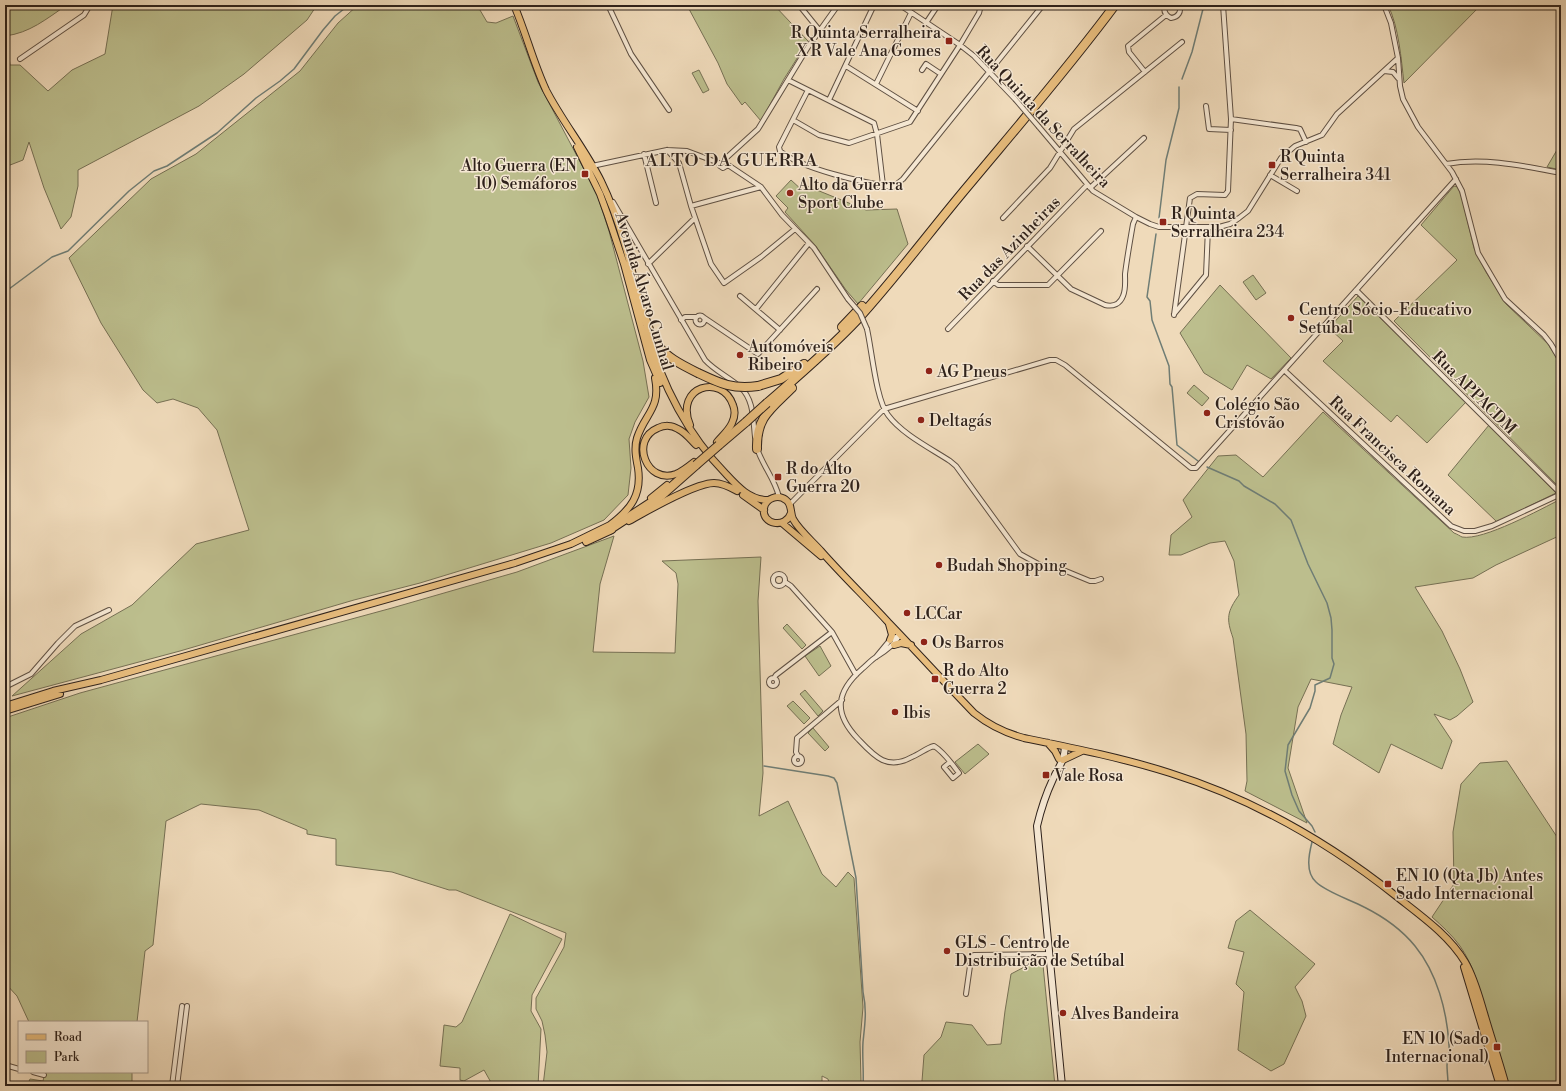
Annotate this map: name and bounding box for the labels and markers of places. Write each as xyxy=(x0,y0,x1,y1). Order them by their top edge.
place label: R Quinta Serralheira X R Vale Ana Gomes xyxy=(791,23,942,61)
marker: R Quinta Serralheira X R Vale Ana Gomes xyxy=(944,36,954,46)
place label: R Quinta Serralheira 341 xyxy=(1280,147,1391,185)
place label: Alto Guerra (EN 10) Semáforos xyxy=(460,156,577,194)
marker: R Quinta Serralheira 341 xyxy=(1267,160,1277,170)
marker: Alto Guerra (EN 10) Semáforos xyxy=(580,169,590,179)
place label: Alto da Guerra Sport Clube xyxy=(797,175,904,213)
marker: Alto da Guerra Sport Clube xyxy=(785,188,795,198)
place label: R Quinta Serralheira 234 xyxy=(1171,204,1285,242)
marker: R Quinta Serralheira 234 xyxy=(1158,217,1168,227)
place label: Centro Sócio-Educativo Setúbal xyxy=(1299,300,1472,338)
marker: Centro Sócio-Educativo Setúbal xyxy=(1286,313,1296,323)
place label: Automóveis Ribeiro xyxy=(747,337,833,375)
marker: Automóveis Ribeiro xyxy=(735,350,745,360)
place label: AG Pneus xyxy=(936,362,1007,382)
marker: AG Pneus xyxy=(924,366,934,376)
place label: Colégio São Cristóvão xyxy=(1215,395,1300,433)
marker: Colégio São Cristóvão xyxy=(1202,408,1212,418)
place label: Deltagás xyxy=(929,411,992,431)
marker: Deltagás xyxy=(916,415,926,425)
place label: R do Alto Guerra 20 xyxy=(786,459,860,497)
marker: R do Alto Guerra 20 xyxy=(773,472,783,482)
place label: Budah Shopping xyxy=(946,556,1067,576)
marker: Budah Shopping xyxy=(934,560,944,570)
place label: LCCar xyxy=(915,604,962,624)
marker: LCCar xyxy=(902,608,912,618)
place label: Os Barros xyxy=(932,633,1004,653)
marker: Os Barros xyxy=(919,637,929,647)
place label: R do Alto Guerra 2 xyxy=(943,661,1009,699)
marker: R do Alto Guerra 2 xyxy=(930,674,940,684)
place label: Ibis xyxy=(903,703,930,723)
marker: Ibis xyxy=(890,707,900,717)
place label: Vale Rosa xyxy=(1053,766,1124,786)
marker: Vale Rosa xyxy=(1041,770,1051,780)
place label: EN 10 (Qta Jb) Antes Sado Internacional xyxy=(1396,866,1543,904)
marker: EN 10 (Qta Jb) Antes Sado Internacional xyxy=(1383,879,1393,889)
place label: GLS - Centro de Distribuição de Setúbal xyxy=(955,933,1125,971)
marker: GLS - Centro de Distribuição de Setúbal xyxy=(942,946,952,956)
place label: Alves Bandeira xyxy=(1070,1004,1180,1024)
marker: Alves Bandeira xyxy=(1058,1008,1068,1018)
place label: EN 10 (Sado Internacional) xyxy=(1385,1029,1489,1067)
marker: EN 10 (Sado Internacional) xyxy=(1492,1042,1502,1052)

